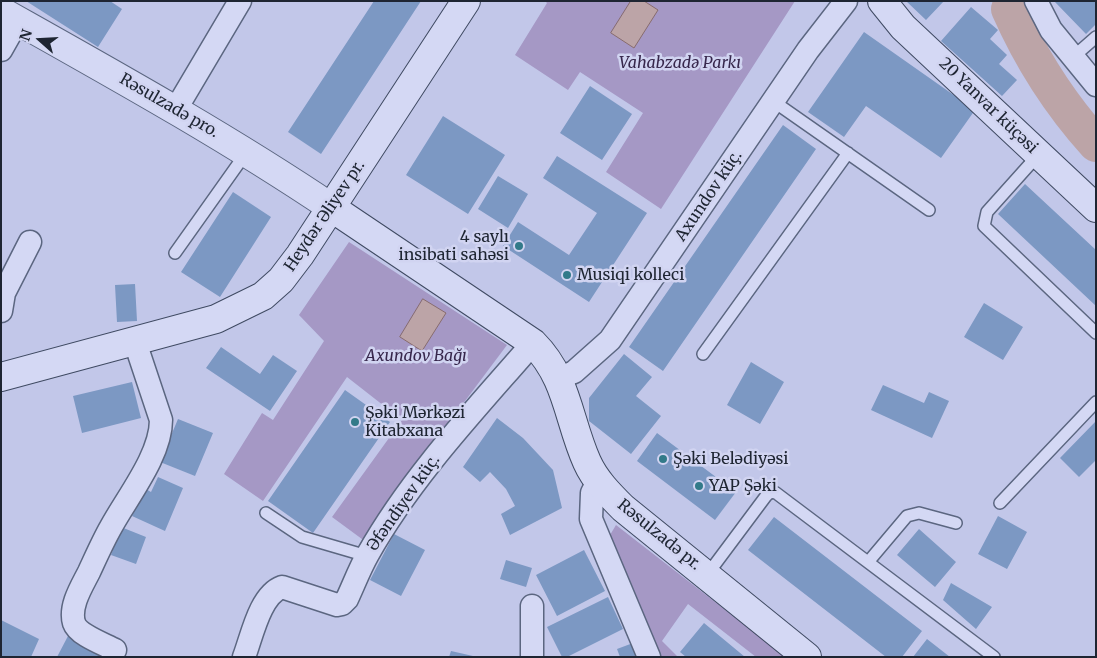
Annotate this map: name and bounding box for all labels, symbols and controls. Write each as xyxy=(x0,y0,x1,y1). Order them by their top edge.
north arrow xyxy=(15,15,65,65)
text: N xyxy=(16,27,36,43)
park label: Vahabzadə Parkı xyxy=(619,53,741,73)
street label: 20 Yanvar küçəsi xyxy=(935,54,1041,158)
street label: Rəsulzadə pro. xyxy=(116,70,222,142)
street label: Axundov küç. xyxy=(672,147,746,245)
street label: Heydər Əliyev pr. xyxy=(281,157,369,275)
place label: 4 saylı insibati sahəsi xyxy=(399,227,509,265)
marker: 4 saylı insibati sahəsi xyxy=(513,240,525,252)
place label: Musiqi kolleci xyxy=(577,265,684,285)
marker: Musiqi kolleci xyxy=(561,269,573,281)
park label: Axundov Bağı xyxy=(365,346,467,366)
place label: Şəki Mərkəzi Kitabxana xyxy=(365,403,465,441)
marker: Şəki Mərkəzi Kitabxana xyxy=(349,416,361,428)
place label: Şəki Belədiyəsi xyxy=(673,449,788,469)
street label: Əfəndiyev küç. xyxy=(364,451,444,555)
marker: Şəki Belədiyəsi xyxy=(657,453,669,465)
place label: YAP Şəki xyxy=(709,476,777,496)
marker: YAP Şəki xyxy=(693,480,705,492)
street label: Rəsulzadə pr. xyxy=(613,495,705,575)

